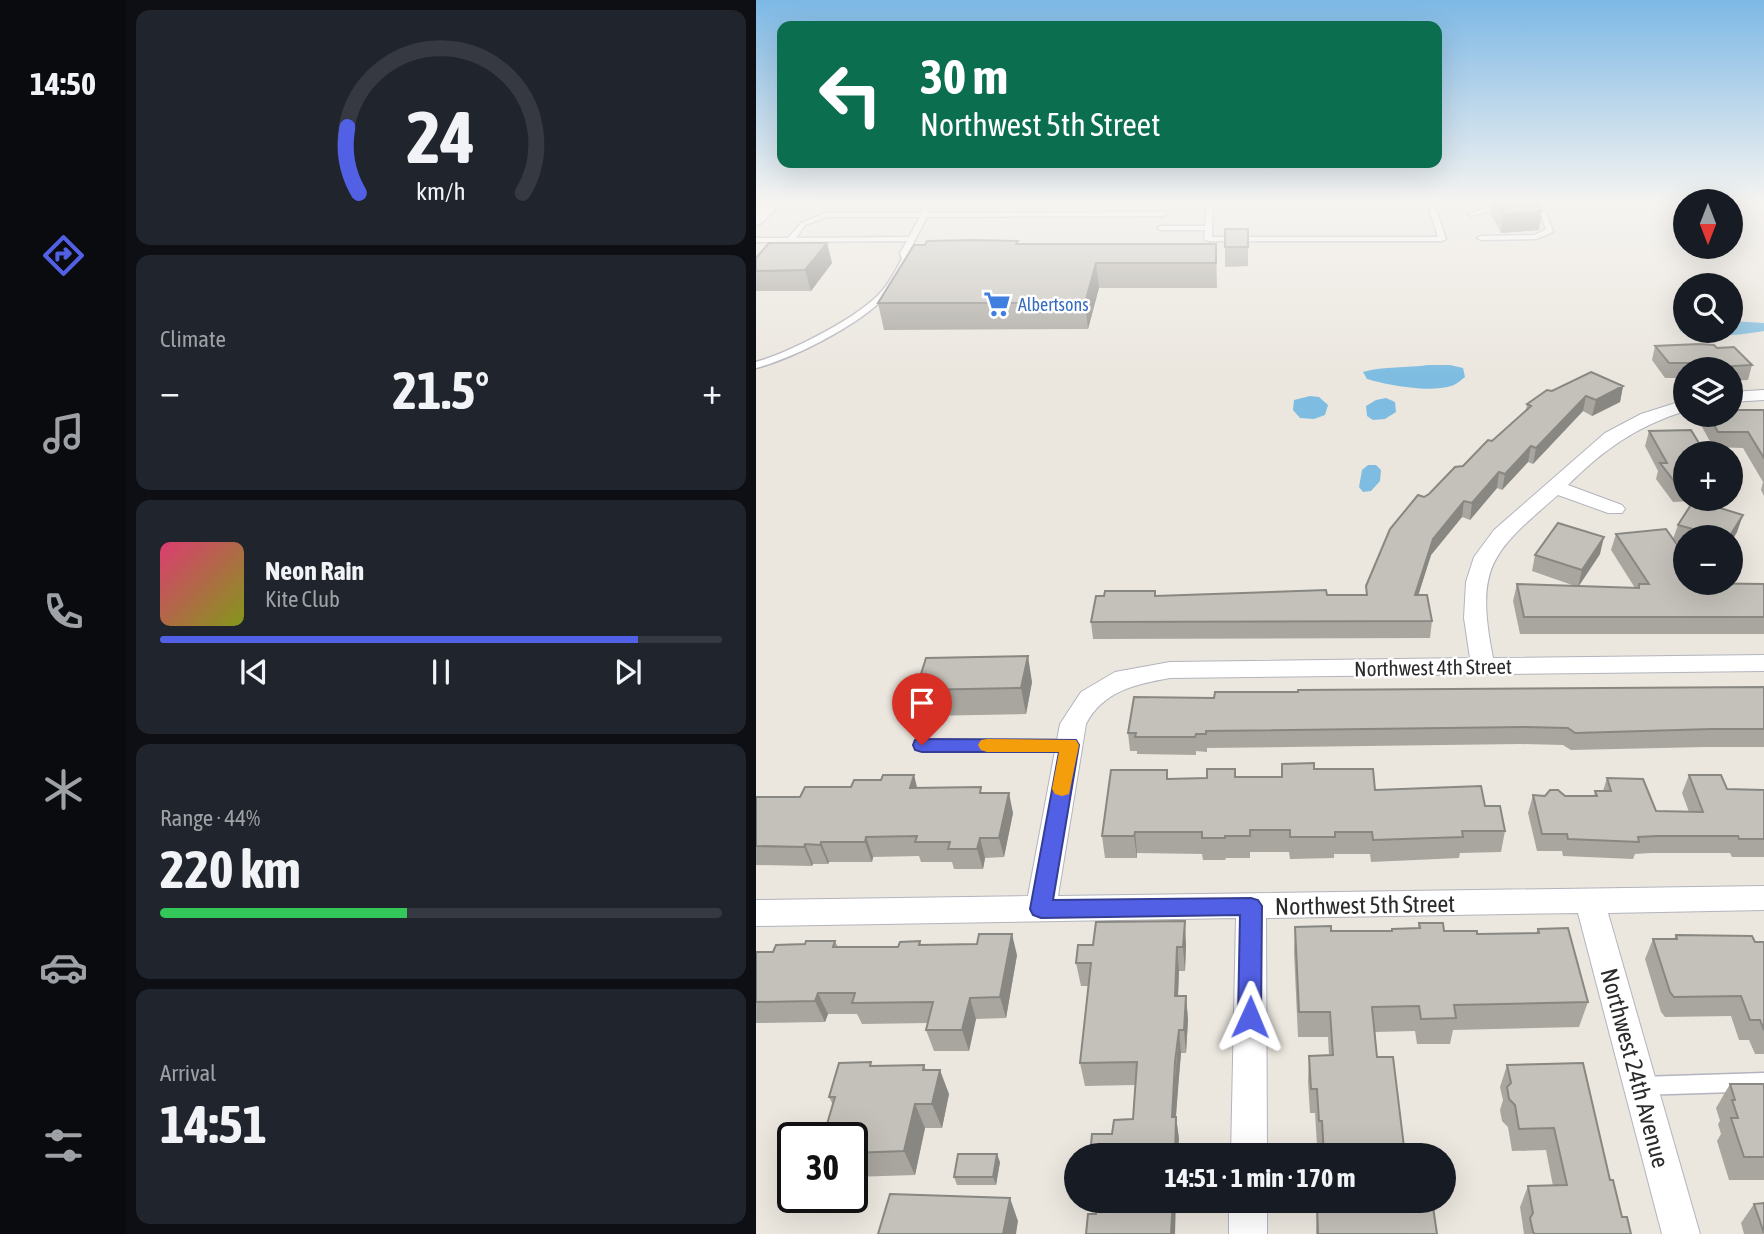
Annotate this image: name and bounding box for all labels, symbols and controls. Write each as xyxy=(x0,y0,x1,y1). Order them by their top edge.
text: 30 m xyxy=(920,48,1008,104)
icon: left xyxy=(805,49,896,140)
text: 14:50 xyxy=(30,65,96,102)
text: 24 xyxy=(407,96,475,179)
text: Northwest 5th Street xyxy=(920,106,1160,143)
text: km/h xyxy=(416,177,466,205)
north arrow xyxy=(1673,189,1743,259)
map controls xyxy=(1673,189,1743,595)
icon: directions xyxy=(39,231,88,280)
button: search xyxy=(1673,273,1743,343)
supermarket icon: Albertsons xyxy=(982,289,1012,319)
place label: Albertsons xyxy=(1018,294,1089,315)
text: Climate xyxy=(160,326,226,352)
button: layers xyxy=(1673,357,1743,427)
text: 21.5° xyxy=(393,360,489,420)
text: − xyxy=(160,369,180,412)
text: + xyxy=(702,369,722,412)
icon: music xyxy=(39,409,88,458)
button: + xyxy=(1673,441,1743,511)
button: − xyxy=(1673,525,1743,595)
text: Neon Rain xyxy=(265,556,364,586)
text: Kite Club xyxy=(265,586,340,612)
icon: phone xyxy=(39,587,88,636)
icon: previous xyxy=(235,653,273,691)
icon: pause xyxy=(422,653,460,691)
icon: next xyxy=(609,653,647,691)
street label: Northwest 4th Street xyxy=(1354,654,1512,680)
pin xyxy=(892,673,952,745)
icon: arrive xyxy=(903,684,941,722)
icon: climate xyxy=(39,765,88,814)
text: Range · 44% xyxy=(160,805,260,831)
text: 220 km xyxy=(160,839,301,899)
street label: Northwest 5th Street xyxy=(1275,890,1455,920)
icon: car xyxy=(39,943,88,992)
street label: Northwest 24th Avenue xyxy=(1595,965,1675,1171)
position arrow xyxy=(1213,980,1287,1054)
text: Arrival xyxy=(160,1060,216,1086)
text: 14:51 xyxy=(160,1094,267,1154)
icon: filters xyxy=(39,1121,88,1170)
speed limit sign: 30 xyxy=(777,1122,868,1213)
text: 14:51 · 1 min · 170 m xyxy=(1165,1163,1355,1193)

